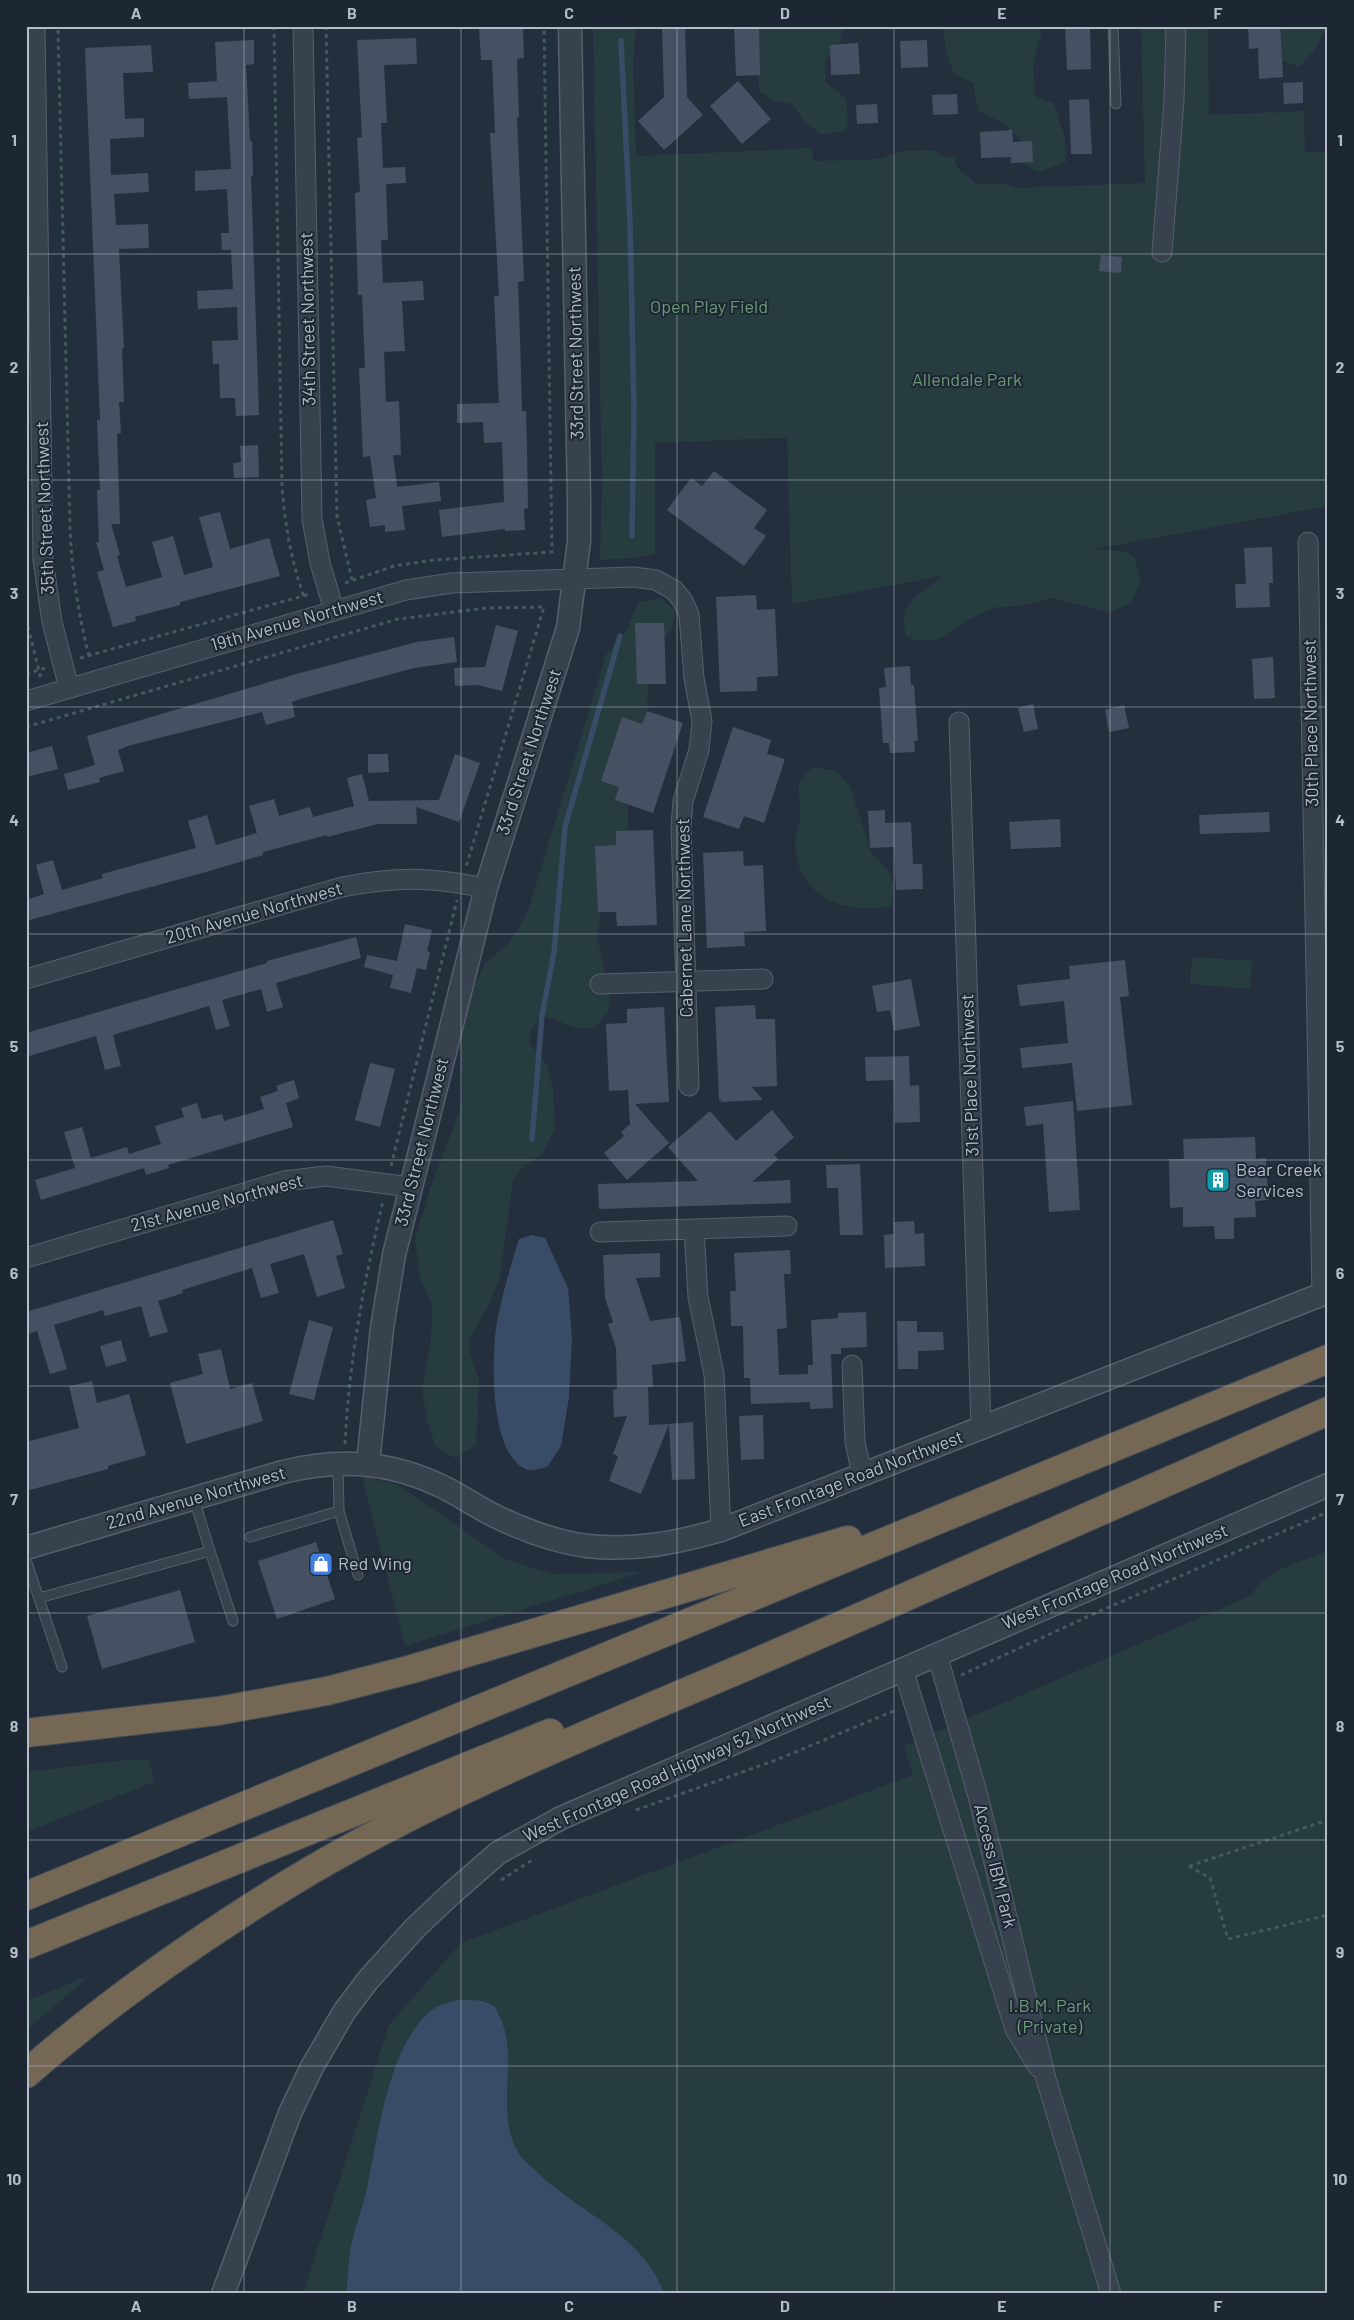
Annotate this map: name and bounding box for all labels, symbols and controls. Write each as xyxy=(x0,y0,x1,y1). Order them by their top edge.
text: A xyxy=(131,3,142,22)
text: B xyxy=(347,3,357,22)
text: C xyxy=(564,3,574,22)
text: D xyxy=(780,3,790,22)
text: E xyxy=(997,3,1007,22)
text: F xyxy=(1214,3,1223,22)
text: 1 xyxy=(11,130,17,149)
text: 1 xyxy=(1337,130,1343,149)
street label: 34th Street Northwest xyxy=(294,232,320,406)
street label: 33rd Street Northwest xyxy=(562,266,588,440)
park label: Open Play Field xyxy=(650,295,768,317)
text: 2 xyxy=(10,357,19,376)
text: 2 xyxy=(1336,357,1345,376)
park label: Allendale Park xyxy=(912,368,1022,390)
street label: 35th Street Northwest xyxy=(30,421,58,595)
text: 3 xyxy=(10,583,18,602)
text: 3 xyxy=(1336,583,1344,602)
street label: 19th Avenue Northwest xyxy=(208,585,386,655)
street label: 30th Place Northwest xyxy=(1298,639,1322,807)
street label: 33rd Street Northwest xyxy=(491,666,565,838)
text: 4 xyxy=(9,810,19,829)
text: 4 xyxy=(1335,810,1345,829)
street label: Cabernet Lane Northwest xyxy=(671,818,697,1018)
street label: 20th Avenue Northwest xyxy=(163,876,345,948)
street label: 31st Place Northwest xyxy=(955,993,983,1157)
text: 5 xyxy=(10,1036,19,1055)
text: 5 xyxy=(1336,1036,1345,1055)
street label: 33rd Street Northwest xyxy=(389,1055,453,1229)
place label: Bear Creek Services xyxy=(1236,1158,1322,1201)
building icon: Bear Creek Services xyxy=(1205,1167,1231,1193)
street label: 21st Avenue Northwest xyxy=(128,1168,305,1236)
text: 6 xyxy=(10,1263,19,1282)
text: 6 xyxy=(1336,1263,1345,1282)
street label: East Frontage Road Northwest xyxy=(735,1425,966,1531)
street label: 22nd Avenue Northwest xyxy=(104,1461,288,1533)
text: 7 xyxy=(10,1489,18,1508)
text: 7 xyxy=(1336,1489,1344,1508)
street label: West Frontage Road Northwest xyxy=(998,1518,1231,1634)
shop icon: Red Wing xyxy=(308,1551,334,1577)
place label: Red Wing xyxy=(338,1552,412,1574)
street label: West Frontage Road Highway 52 Northwest xyxy=(519,1690,834,1846)
text: 8 xyxy=(10,1716,19,1735)
text: 8 xyxy=(1336,1716,1345,1735)
street label: Access IBM Park xyxy=(970,1801,1022,1930)
text: 9 xyxy=(10,1942,18,1961)
text: 9 xyxy=(1336,1942,1344,1961)
park label: I.B.M. Park (Private) xyxy=(1009,1994,1091,2037)
text: 10 xyxy=(7,2169,21,2188)
text: 10 xyxy=(1333,2169,1347,2188)
text: A xyxy=(131,2296,142,2315)
text: B xyxy=(347,2296,357,2315)
text: C xyxy=(564,2296,574,2315)
text: D xyxy=(780,2296,790,2315)
text: E xyxy=(997,2296,1007,2315)
text: F xyxy=(1214,2296,1223,2315)

